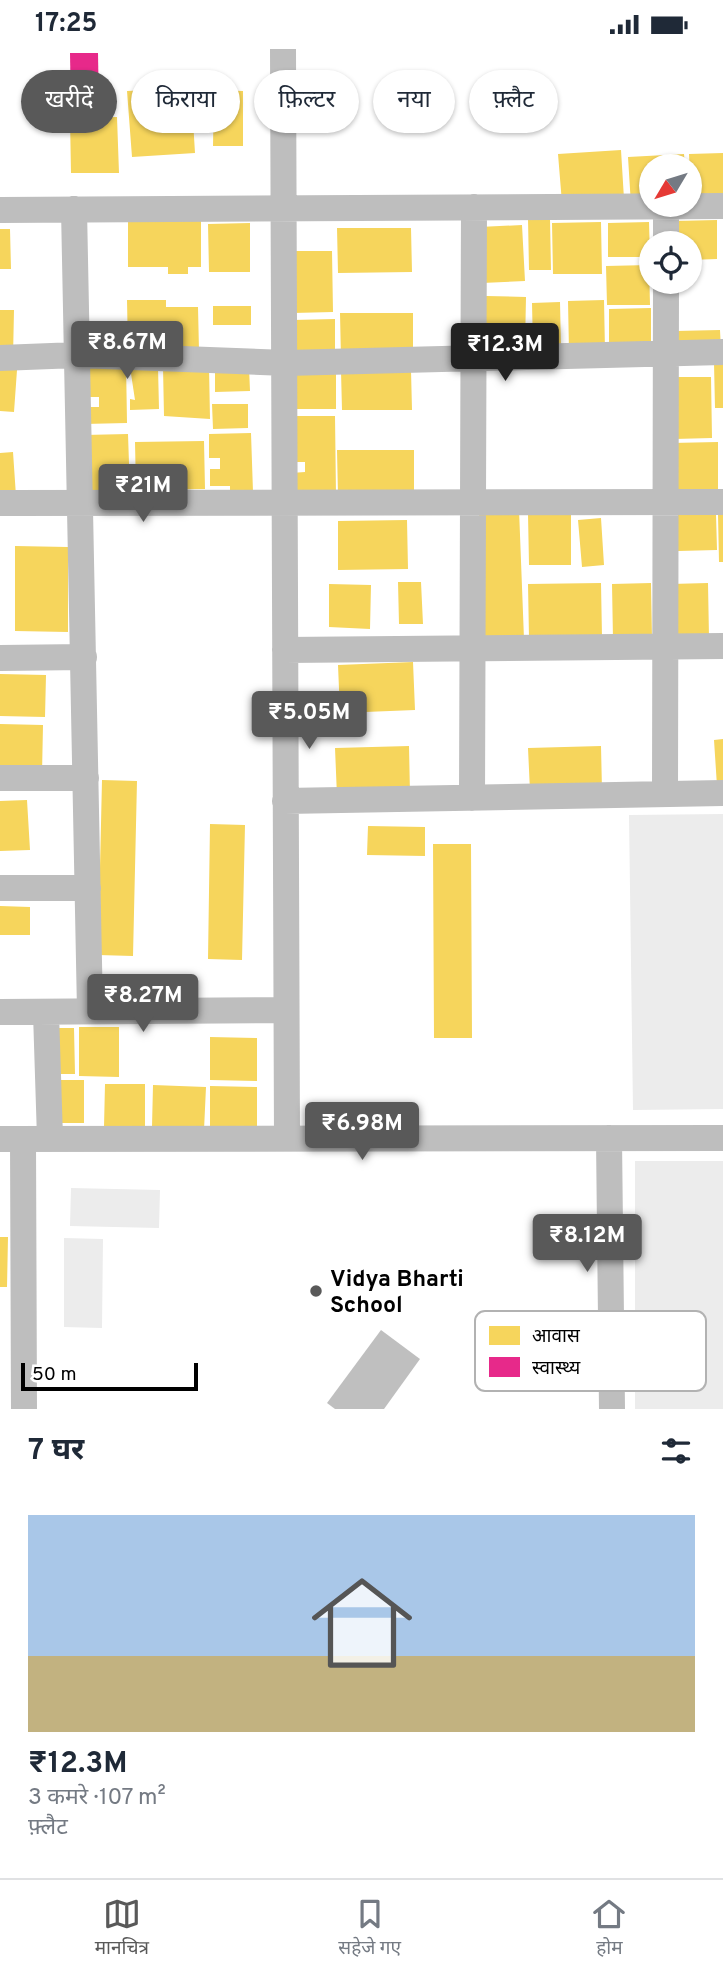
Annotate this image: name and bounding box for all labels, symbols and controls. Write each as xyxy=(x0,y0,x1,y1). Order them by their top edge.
text: 17:25 xyxy=(35,8,97,41)
chip: खरीदें xyxy=(21,70,117,133)
chip: किराया xyxy=(131,70,240,133)
chip: फ़िल्टर xyxy=(254,70,359,133)
chip: नया xyxy=(373,70,455,133)
chip: फ़्लैट xyxy=(469,70,558,133)
north arrow xyxy=(639,154,702,217)
map controls xyxy=(639,154,702,294)
button: locate xyxy=(639,231,702,294)
pin: ₹8.67M xyxy=(70,321,184,381)
pin: ₹12.3M xyxy=(448,323,562,383)
text: ₹8.67M xyxy=(87,329,167,358)
text: ₹12.3M xyxy=(467,331,543,360)
pin: ₹21M xyxy=(102,465,184,524)
text: ₹21M xyxy=(115,472,171,501)
pin: ₹5.05M xyxy=(252,691,366,751)
text: ₹5.05M xyxy=(268,699,350,728)
pin: ₹8.27M xyxy=(86,975,200,1034)
text: ₹8.27M xyxy=(103,982,183,1011)
pin: ₹6.98M xyxy=(305,1103,419,1162)
text: ₹6.98M xyxy=(321,1110,403,1139)
pin: ₹8.12M xyxy=(530,1215,644,1274)
text: ₹8.12M xyxy=(549,1222,625,1251)
place label: Vidya Bharti School xyxy=(330,1266,464,1321)
marker: Vidya Bharti School xyxy=(308,1283,324,1299)
legend xyxy=(475,1311,706,1391)
text: आवास xyxy=(532,1325,581,1349)
text: स्वास्थ्य xyxy=(532,1357,581,1381)
scale bar xyxy=(21,1360,198,1392)
text: 50 m xyxy=(32,1363,77,1387)
icon: filters xyxy=(657,1432,695,1470)
text: 7 घर xyxy=(28,1433,84,1470)
icon: home xyxy=(299,1560,425,1686)
text: ₹12.3M xyxy=(28,1746,128,1783)
text: 3 कमरे · 107 m² xyxy=(28,1784,166,1813)
text: फ़्लैट xyxy=(28,1814,68,1843)
tab: मानचित्र xyxy=(95,1895,149,1962)
tab: सहेजे गए xyxy=(338,1895,401,1962)
tab: होम xyxy=(590,1895,628,1962)

